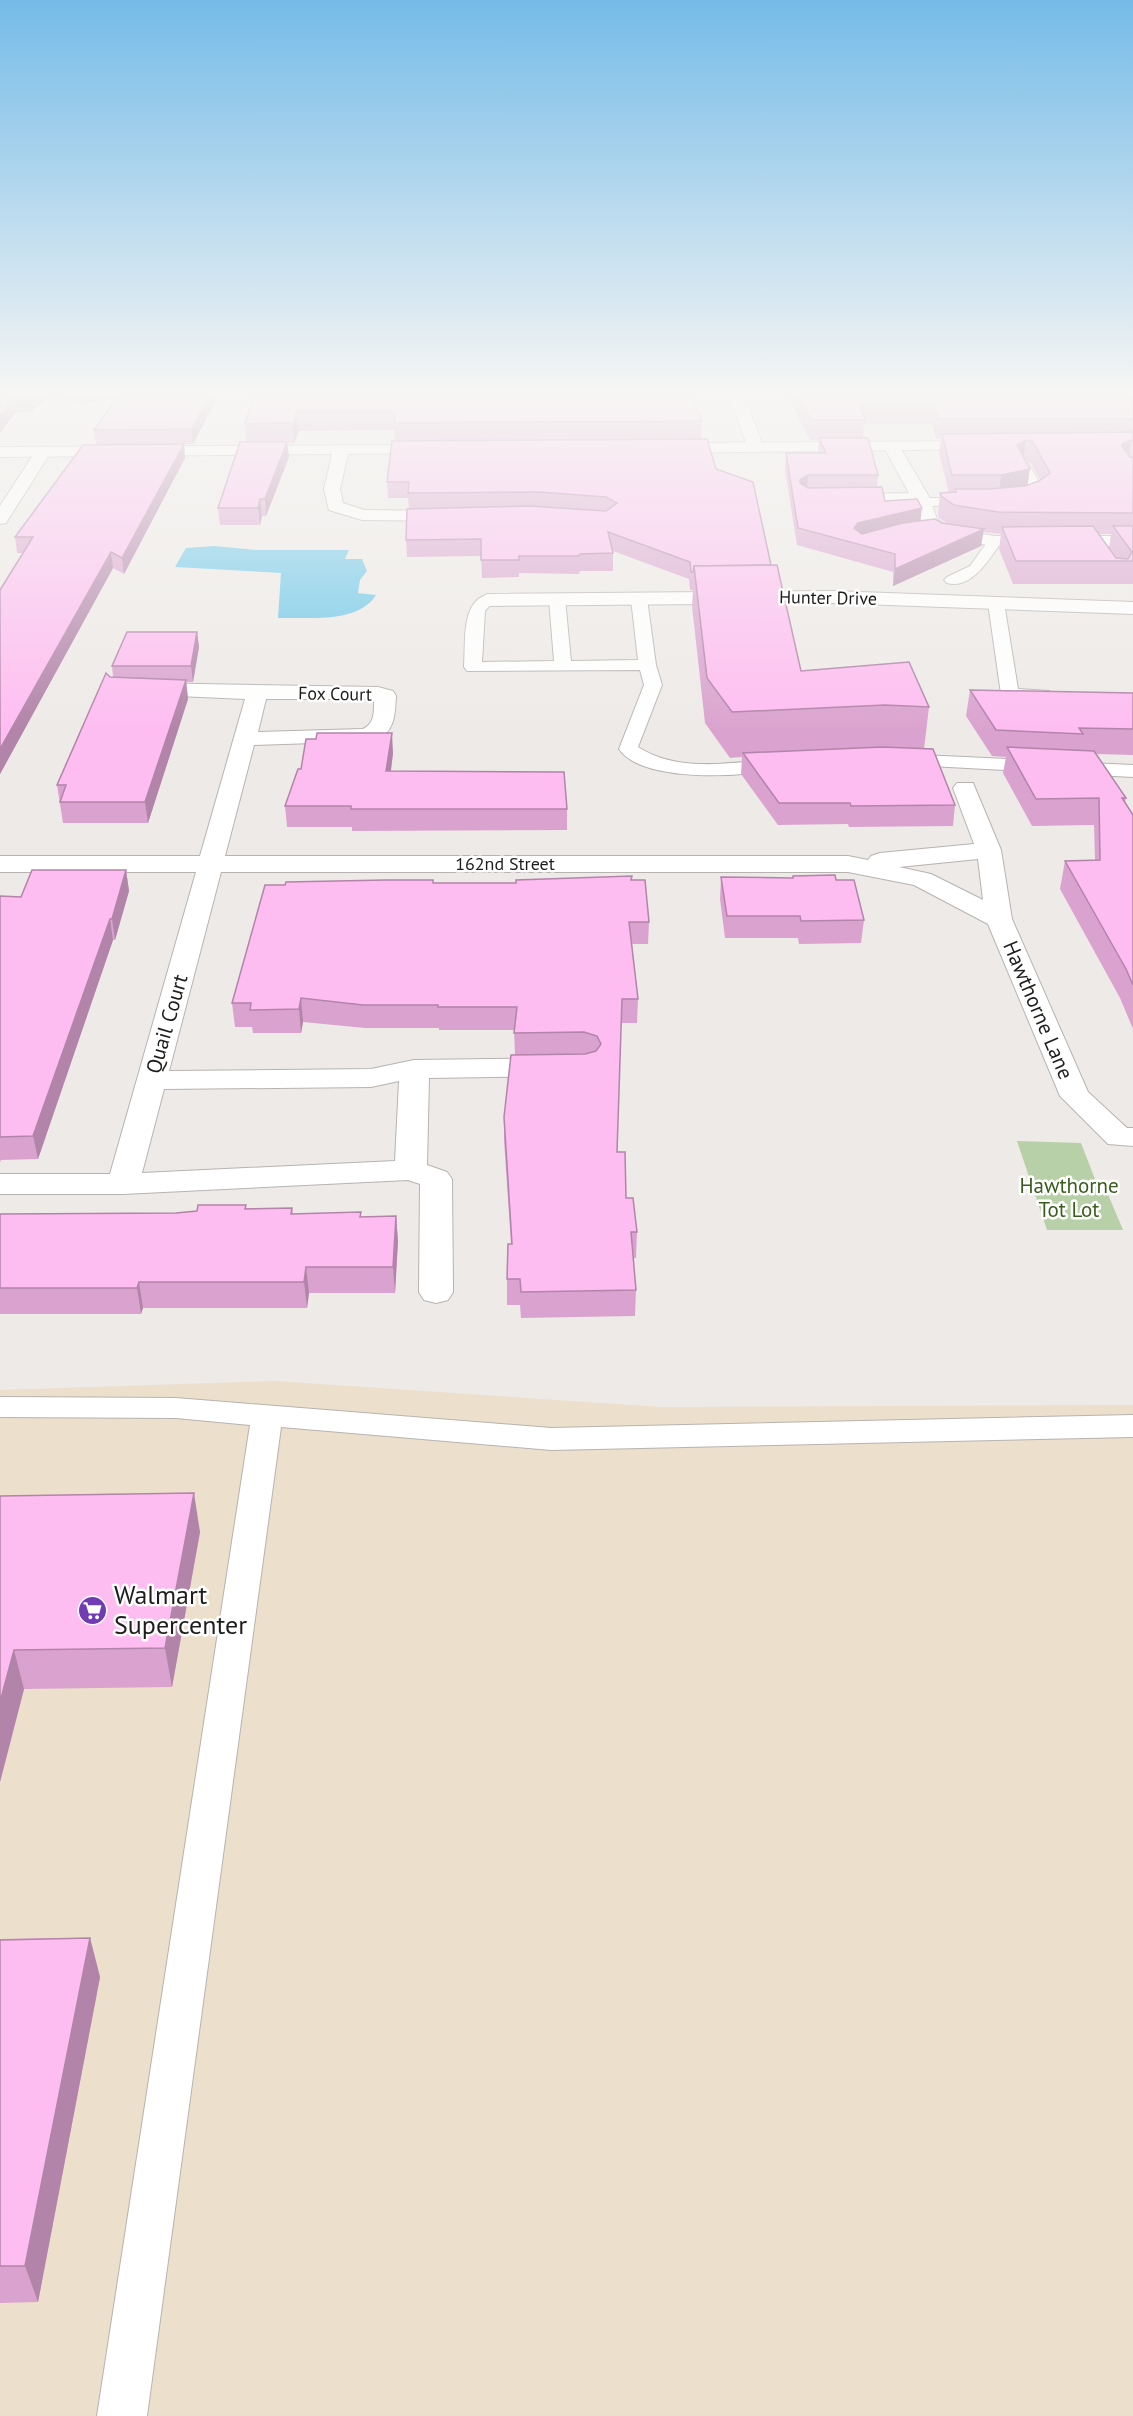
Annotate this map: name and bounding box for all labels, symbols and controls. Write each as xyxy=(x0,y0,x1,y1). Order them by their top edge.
street label: Hunter Drive xyxy=(779,585,877,610)
street label: Fox Court xyxy=(298,681,372,706)
street label: 162nd Street xyxy=(455,852,555,875)
street label: Hawthorne Lane xyxy=(997,937,1080,1083)
street label: Quail Court xyxy=(139,971,194,1077)
park label: Hawthorne Tot Lot xyxy=(1019,1172,1119,1223)
place label: Walmart Supercenter xyxy=(114,1578,247,1641)
supermarket icon: Walmart Supercenter xyxy=(77,1594,109,1626)

